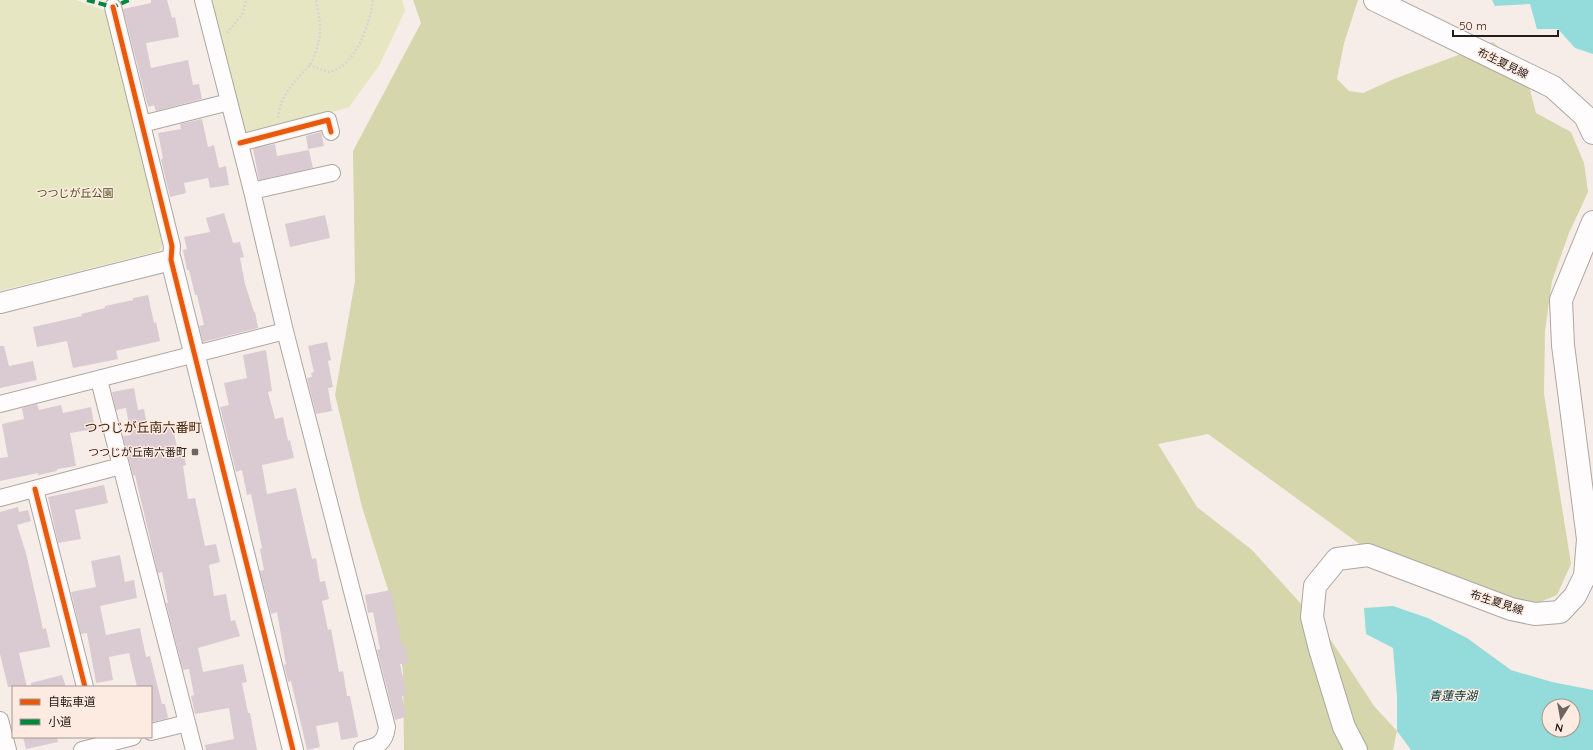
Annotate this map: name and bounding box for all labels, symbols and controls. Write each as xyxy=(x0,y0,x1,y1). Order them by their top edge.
scale bar xyxy=(1453,12,1558,38)
text: 50 m xyxy=(1459,18,1487,33)
street label: 布生夏見線 xyxy=(1475,45,1531,81)
park label: つつじが丘公園 xyxy=(37,186,114,200)
district label: つつじが丘南六番町 xyxy=(84,419,202,435)
place label: つつじが丘南六番町 xyxy=(88,445,187,459)
marker: つつじが丘南六番町 xyxy=(190,447,200,457)
street label: 布生夏見線 xyxy=(1469,587,1525,617)
legend xyxy=(12,686,152,738)
water label: 青蓮寺湖 xyxy=(1429,688,1479,703)
text: 自転車道 xyxy=(48,694,96,709)
north arrow xyxy=(1541,698,1581,738)
text: 小道 xyxy=(48,714,72,729)
text: N xyxy=(1554,720,1564,735)

